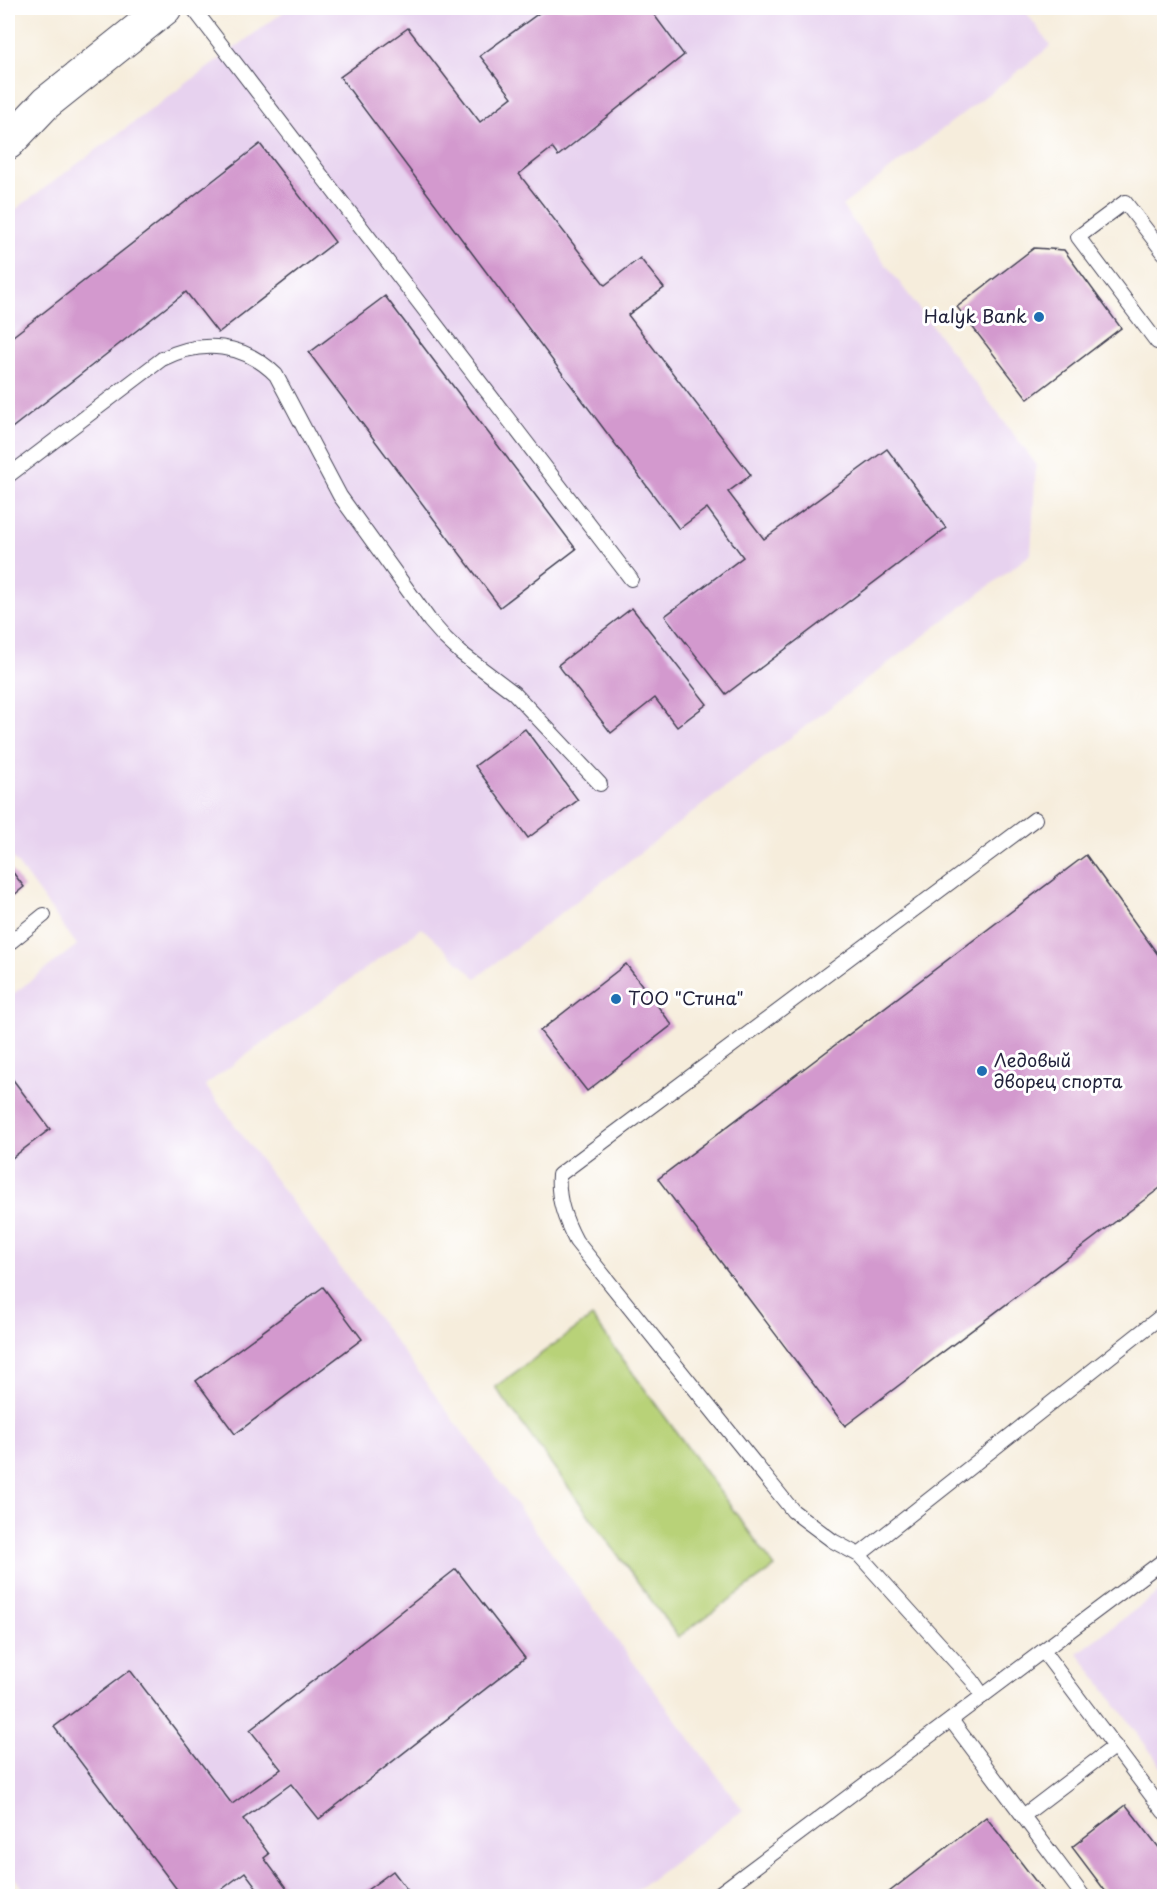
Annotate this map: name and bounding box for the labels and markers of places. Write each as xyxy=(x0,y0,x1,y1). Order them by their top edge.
place label: Halyk Bank xyxy=(924,302,1027,329)
marker: Halyk Bank xyxy=(1032,310,1046,324)
place label: ТОО "Стина" xyxy=(628,984,744,1011)
marker: ТОО "Стина" xyxy=(609,992,623,1006)
place label: Ледовый дворец спорта xyxy=(994,1046,1122,1094)
marker: Ледовый дворец спорта xyxy=(975,1064,989,1078)

